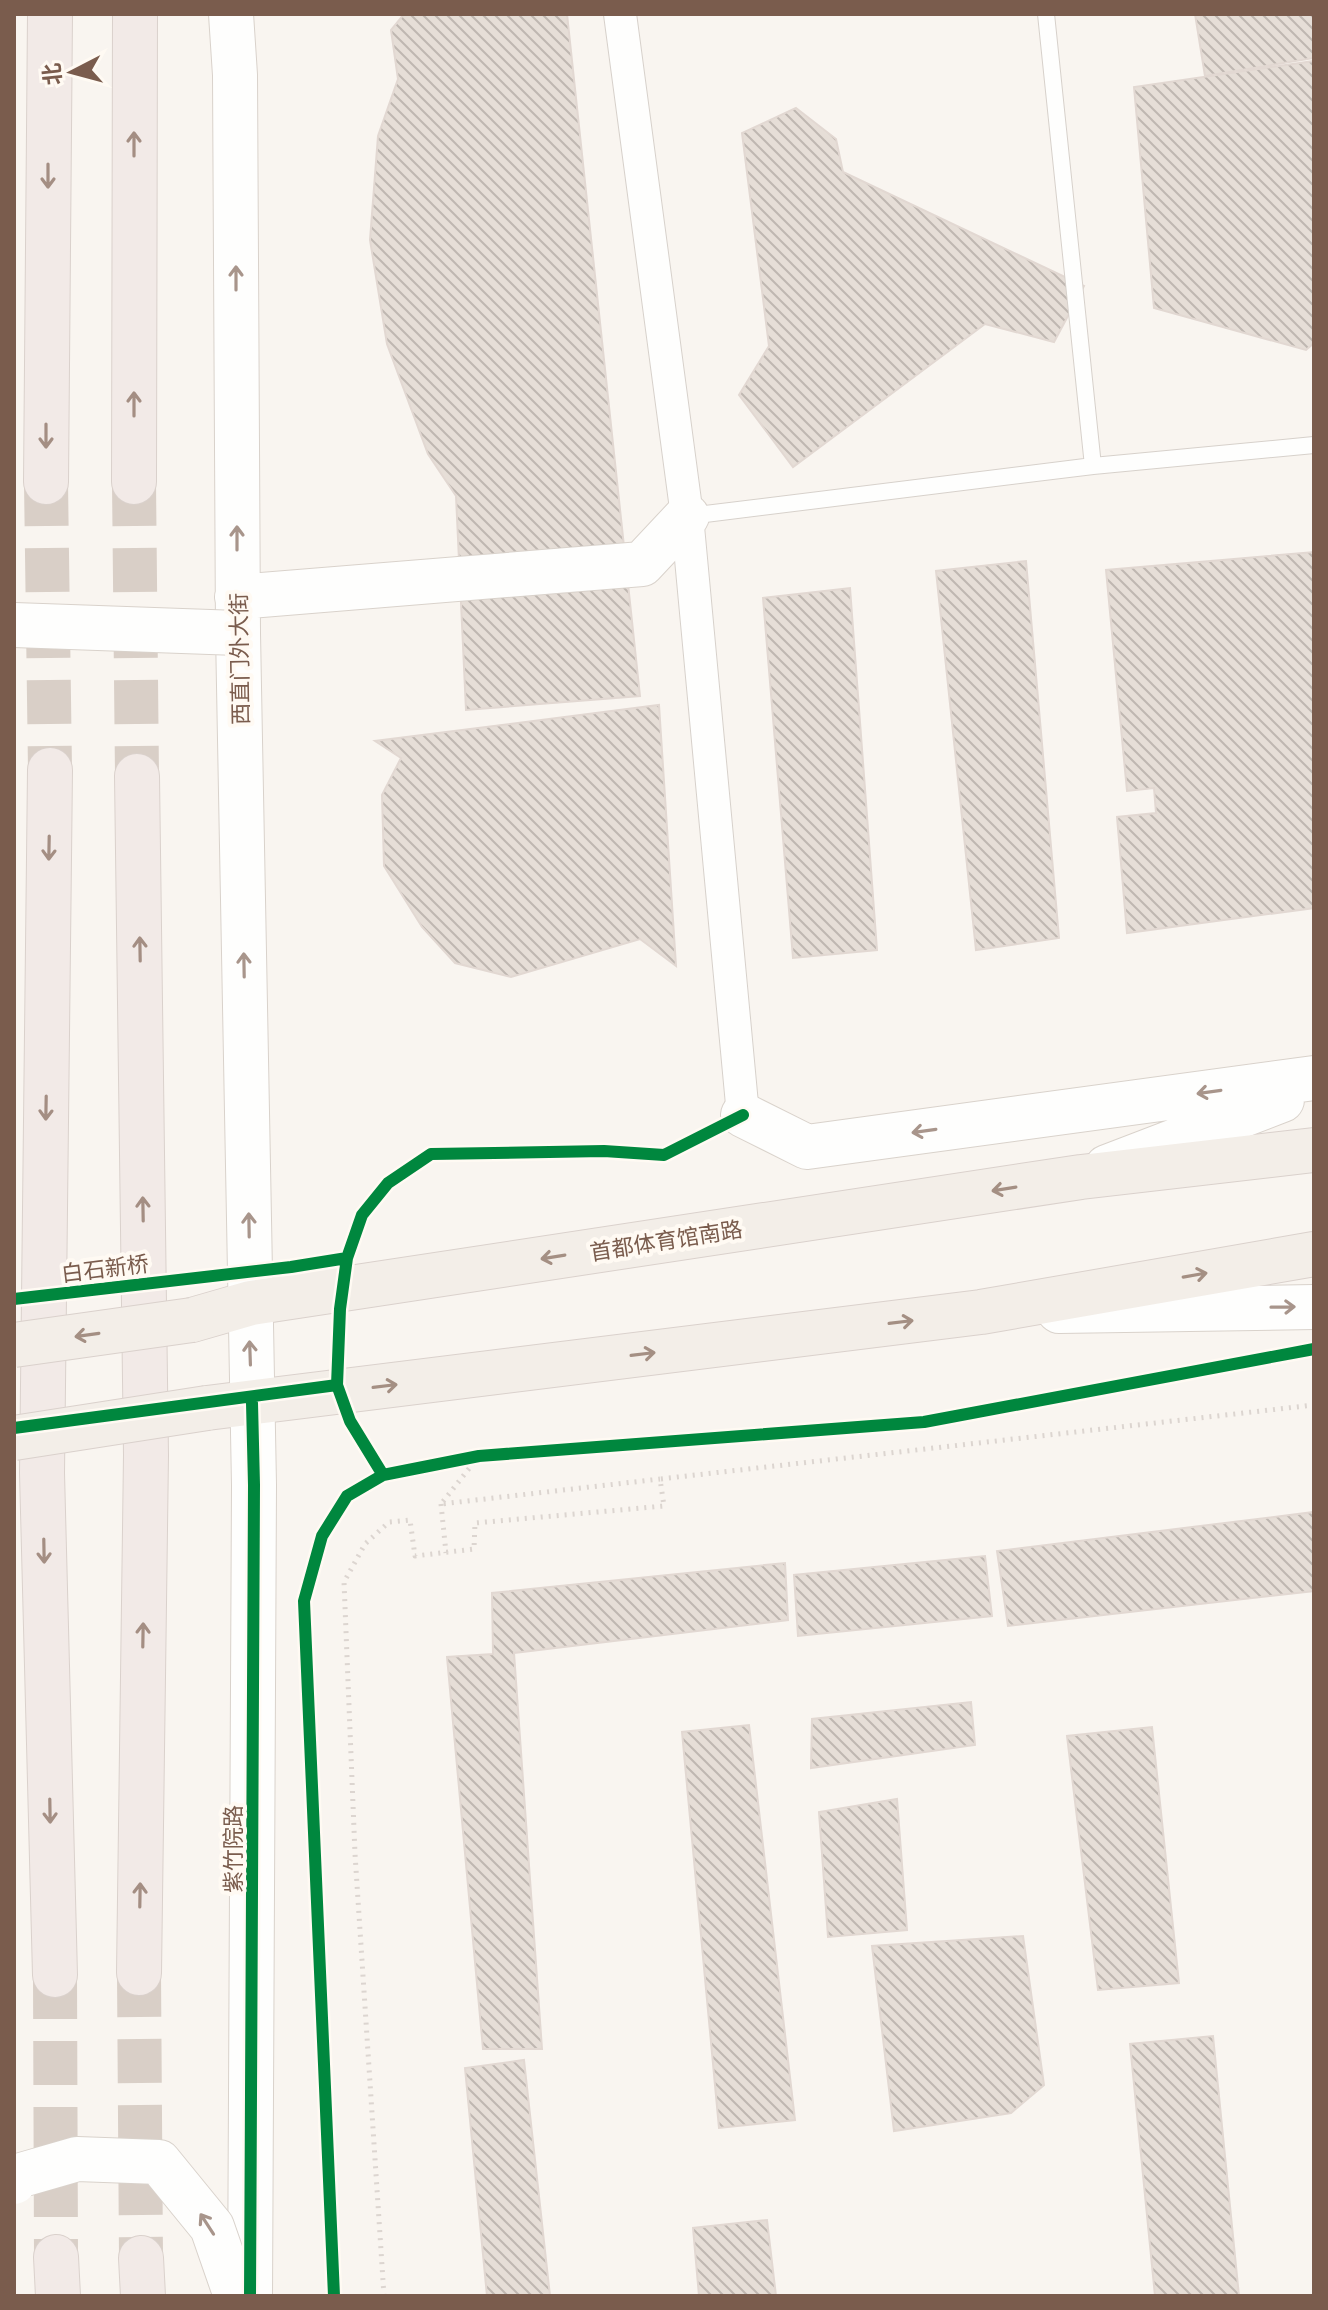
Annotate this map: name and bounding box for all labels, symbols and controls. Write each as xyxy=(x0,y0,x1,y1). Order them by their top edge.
north arrow xyxy=(32,32,112,112)
text: 北 xyxy=(37,62,66,87)
one-way arrow xyxy=(126,131,142,158)
one-way arrow xyxy=(40,162,56,189)
one-way arrow xyxy=(228,265,244,292)
one-way arrow xyxy=(126,391,142,418)
one-way arrow xyxy=(38,422,54,449)
one-way arrow xyxy=(229,525,245,552)
street label: 西直门外大街 xyxy=(224,593,254,725)
one-way arrow xyxy=(41,834,57,861)
one-way arrow xyxy=(132,936,147,963)
one-way arrow xyxy=(237,952,252,979)
one-way arrow xyxy=(1197,1085,1222,1100)
one-way arrow xyxy=(38,1094,54,1121)
one-way arrow xyxy=(911,1124,937,1139)
one-way arrow xyxy=(992,1182,1017,1197)
one-way arrow xyxy=(135,1196,150,1223)
one-way arrow xyxy=(242,1212,257,1239)
street label: 首都体育馆南路 xyxy=(588,1215,744,1265)
street label: 白石新桥 xyxy=(60,1249,150,1287)
one-way arrow xyxy=(541,1251,566,1266)
one-way arrow xyxy=(1182,1266,1208,1281)
one-way arrow xyxy=(1269,1300,1296,1315)
one-way arrow xyxy=(887,1315,914,1330)
one-way arrow xyxy=(75,1328,100,1343)
one-way arrow xyxy=(243,1340,258,1367)
one-way arrow xyxy=(629,1347,656,1362)
one-way arrow xyxy=(371,1379,398,1394)
one-way arrow xyxy=(36,1537,51,1564)
one-way arrow xyxy=(136,1622,151,1649)
one-way arrow xyxy=(43,1797,58,1824)
street label: 紫竹院路 xyxy=(219,1805,246,1893)
one-way arrow xyxy=(132,1882,148,1909)
one-way arrow xyxy=(199,2213,215,2236)

